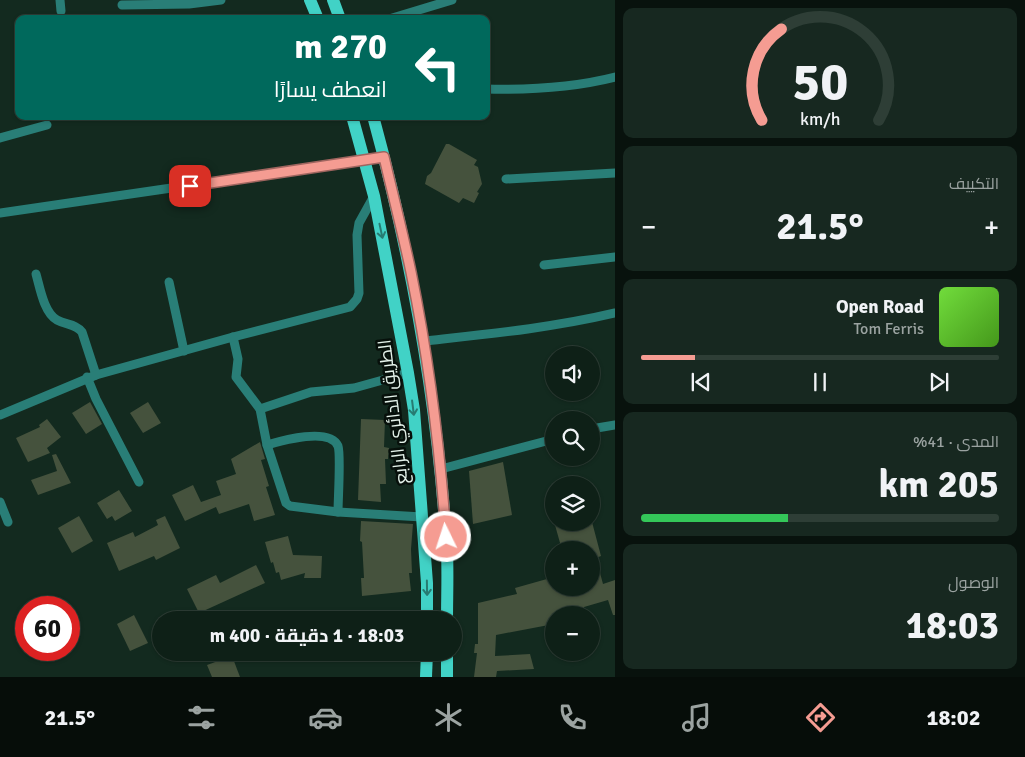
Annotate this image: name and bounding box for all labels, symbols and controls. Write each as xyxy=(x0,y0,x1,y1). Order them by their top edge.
text: 270 m xyxy=(294,25,387,68)
icon: left xyxy=(405,35,470,100)
text: 50 xyxy=(792,50,848,114)
text: انعطف يسارًا xyxy=(274,76,387,103)
text: km/h xyxy=(800,108,840,130)
pin xyxy=(169,165,211,207)
icon: arrive xyxy=(176,172,204,200)
text: التكييف xyxy=(949,174,999,194)
text: 21.5° xyxy=(776,203,864,250)
text: − xyxy=(641,210,656,244)
text: + xyxy=(984,210,999,244)
one-way arrow xyxy=(377,223,386,239)
text: Open Road xyxy=(836,295,924,319)
text: Tom Ferris xyxy=(854,319,924,339)
street label: الطريق الدائري الرابع xyxy=(373,338,416,486)
map controls xyxy=(545,346,600,661)
button: sound xyxy=(545,346,600,401)
icon: previous xyxy=(687,368,715,396)
icon: pause xyxy=(806,368,834,396)
icon: next xyxy=(925,368,953,396)
one-way arrow xyxy=(408,400,418,416)
button: search xyxy=(545,411,600,466)
text: المدى · 41% xyxy=(913,432,999,452)
text: 205 km xyxy=(878,461,999,508)
button: layers xyxy=(545,476,600,531)
position arrow xyxy=(419,510,471,562)
button: + xyxy=(545,541,600,596)
text: الوصول xyxy=(948,573,999,593)
one-way arrow xyxy=(422,580,432,596)
speed limit sign: 60 xyxy=(15,596,80,661)
text: 18:03 xyxy=(906,602,999,649)
button: − xyxy=(545,606,600,661)
text: 18:03 · 1 دقيقة · 400 m xyxy=(210,624,404,648)
icon: filters xyxy=(184,700,219,735)
icon: car xyxy=(308,700,343,735)
icon: climate xyxy=(431,700,466,735)
icon: phone xyxy=(555,700,590,735)
icon: music xyxy=(679,700,714,735)
icon: directions xyxy=(803,700,838,735)
text: 21.5° xyxy=(44,704,95,731)
text: 18:02 xyxy=(927,704,981,731)

